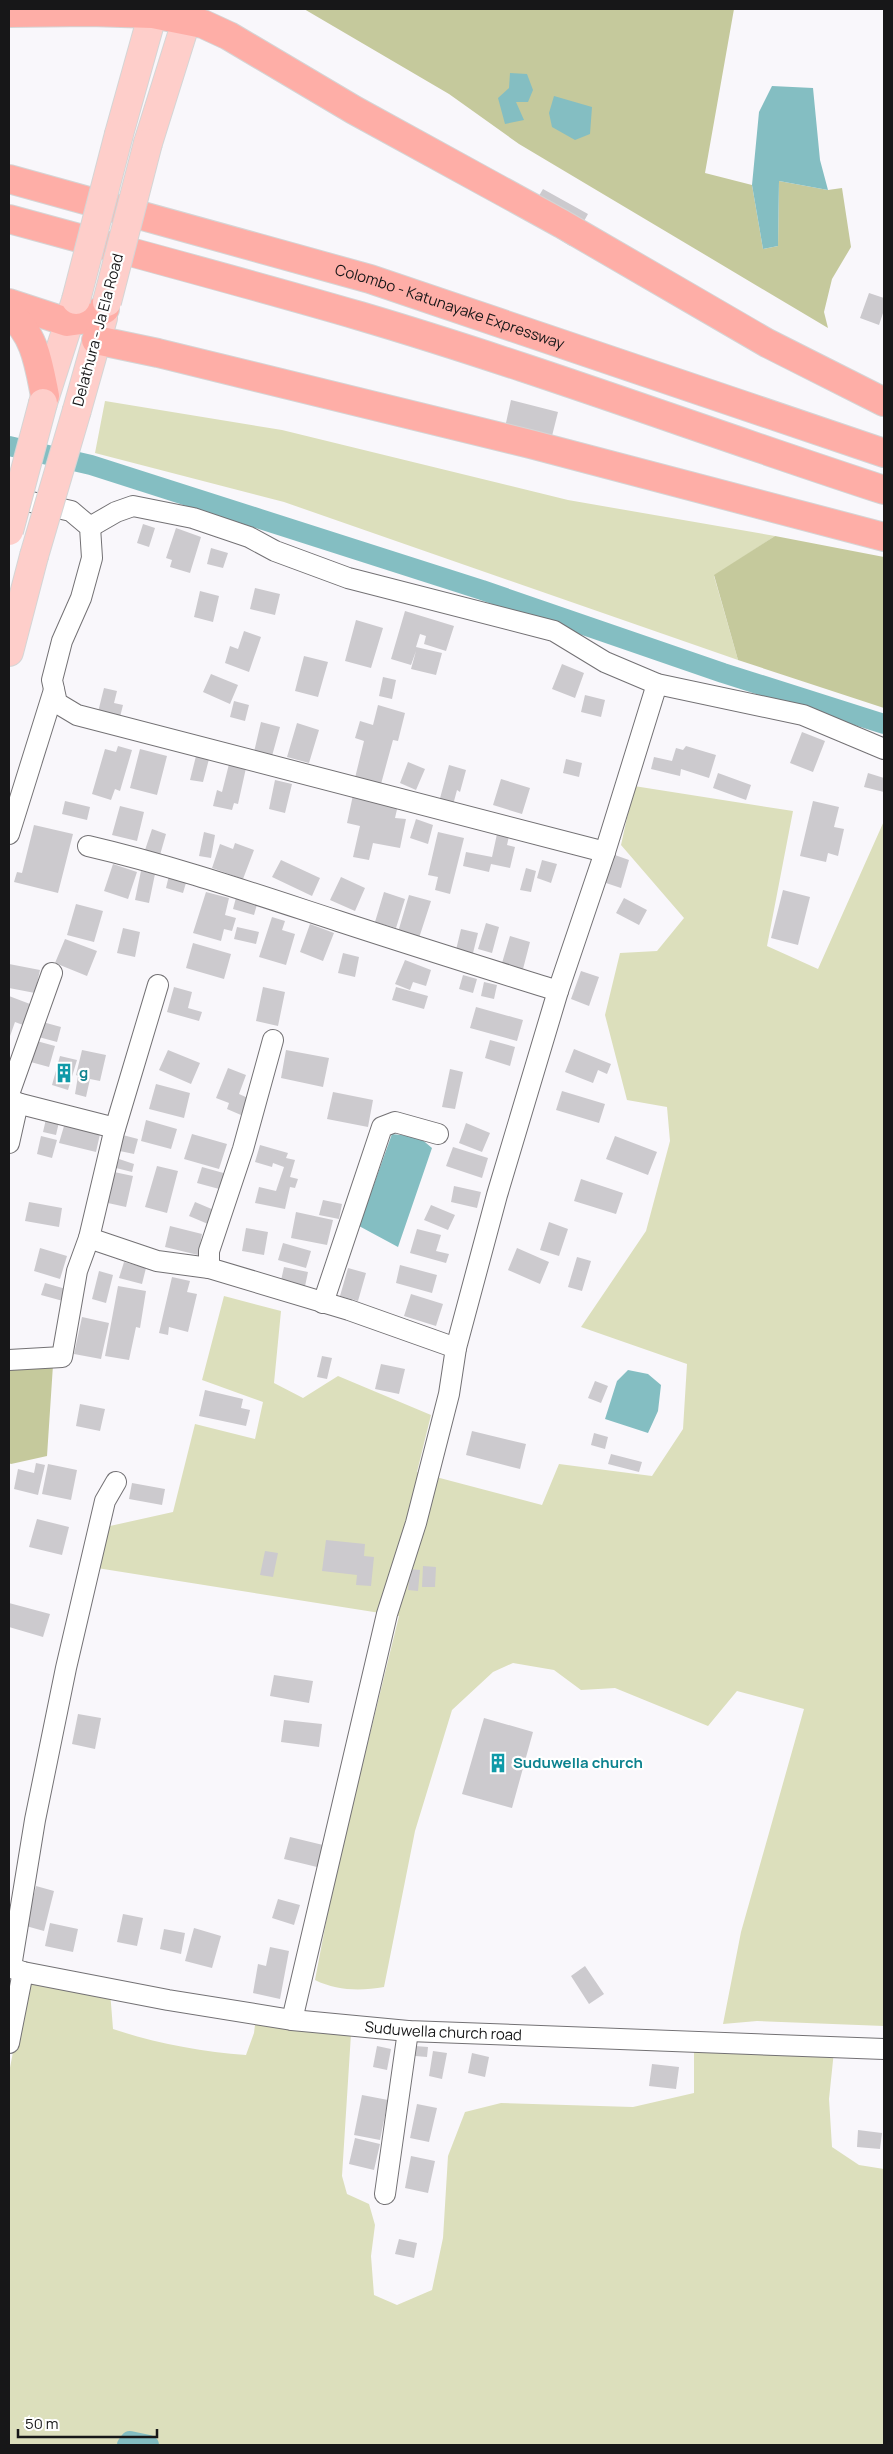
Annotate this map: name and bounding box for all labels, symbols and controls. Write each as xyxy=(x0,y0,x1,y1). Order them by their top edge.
street label: Delathura - Ja Ela Road xyxy=(67,251,128,409)
street label: Colombo - Katunayake Expressway xyxy=(333,259,567,354)
building icon: g xyxy=(53,1062,75,1084)
place label: g xyxy=(79,1062,88,1083)
building icon: Suduwella church xyxy=(487,1752,509,1774)
place label: Suduwella church xyxy=(513,1752,643,1773)
street label: Suduwella church road xyxy=(364,2016,522,2045)
scale bar xyxy=(18,2406,156,2438)
text: 50 m xyxy=(25,2413,59,2434)

